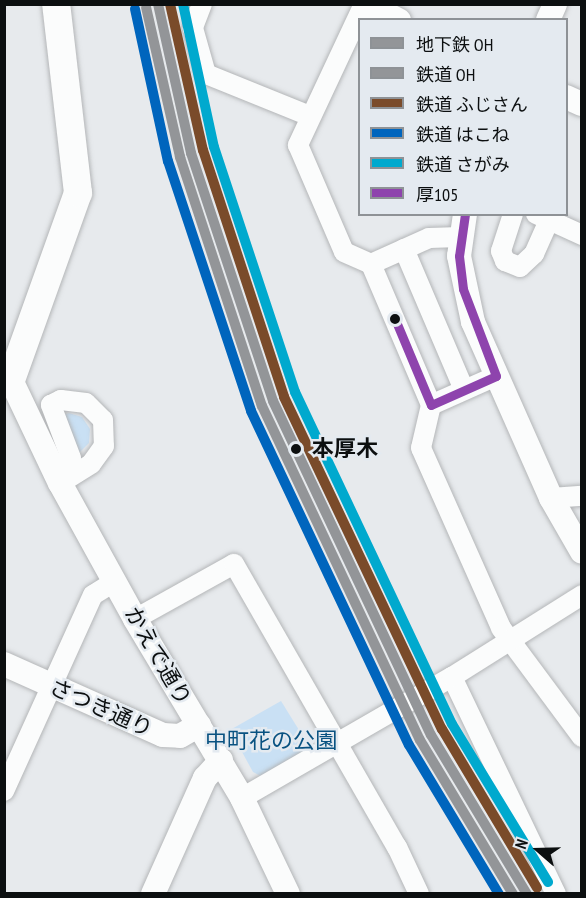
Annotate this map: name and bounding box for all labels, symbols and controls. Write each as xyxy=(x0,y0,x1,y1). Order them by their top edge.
legend xyxy=(358,18,568,216)
text: 地下鉄 OH xyxy=(416,33,493,56)
text: 鉄道 OH xyxy=(416,63,475,86)
text: 鉄道 ふじさん xyxy=(416,93,528,116)
text: 鉄道 はこね xyxy=(416,123,510,146)
text: 鉄道 さがみ xyxy=(416,153,510,176)
text: 厚105 xyxy=(416,183,458,206)
unlabelled marker xyxy=(389,313,401,325)
place label: 本厚木 xyxy=(312,436,378,462)
marker: 本厚木 xyxy=(285,438,307,460)
street label: かえで通り xyxy=(119,602,197,710)
street label: さつき通り xyxy=(45,674,157,742)
park label: 中町花の公園 xyxy=(205,728,337,754)
north arrow xyxy=(508,820,568,880)
text: N xyxy=(510,836,532,851)

